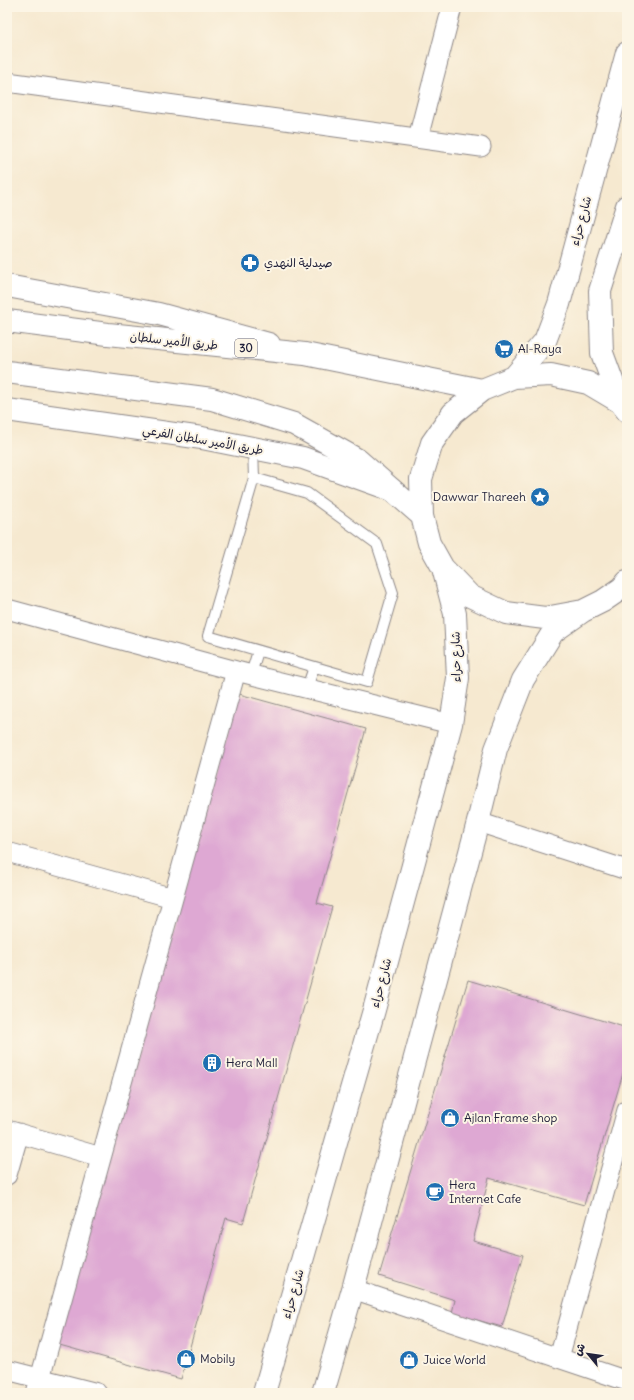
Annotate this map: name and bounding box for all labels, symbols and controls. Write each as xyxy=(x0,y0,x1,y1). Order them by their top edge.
street label: شارع حراء xyxy=(567,194,596,248)
pharmacy icon: صيدلية النهدي xyxy=(239,252,261,274)
place label: صيدلية النهدي xyxy=(264,255,333,272)
street label: طريق الأمير سلطان xyxy=(129,328,219,353)
supermarket icon: Al-Raya xyxy=(493,338,515,360)
road number: 30 xyxy=(235,339,257,357)
place label: Al-Raya xyxy=(518,341,562,356)
street label: طريق الأمير سلطان الفرعي xyxy=(141,422,265,461)
place icon: Dawwar Thareeh xyxy=(529,486,551,508)
place label: Dawwar Thareeh xyxy=(433,489,526,504)
street label: شارع حراء xyxy=(448,631,465,683)
street label: شارع حراء xyxy=(367,956,396,1010)
building icon: Hera Mall xyxy=(201,1052,223,1074)
place label: Hera Mall xyxy=(226,1055,277,1070)
shop icon: Ajlan Frame shop xyxy=(439,1107,461,1129)
place label: Ajlan Frame shop xyxy=(464,1110,558,1125)
place label: Hera Internet Cafe xyxy=(449,1177,521,1206)
cafe icon: Hera Internet Cafe xyxy=(424,1181,446,1203)
street label: شارع حراء xyxy=(278,1267,309,1321)
north arrow xyxy=(568,1334,608,1374)
text: ش xyxy=(570,1340,588,1358)
shop icon: Mobily xyxy=(175,1348,197,1370)
shop icon: Juice World xyxy=(398,1349,420,1371)
place label: Mobily xyxy=(200,1351,235,1366)
place label: Juice World xyxy=(423,1352,486,1367)

